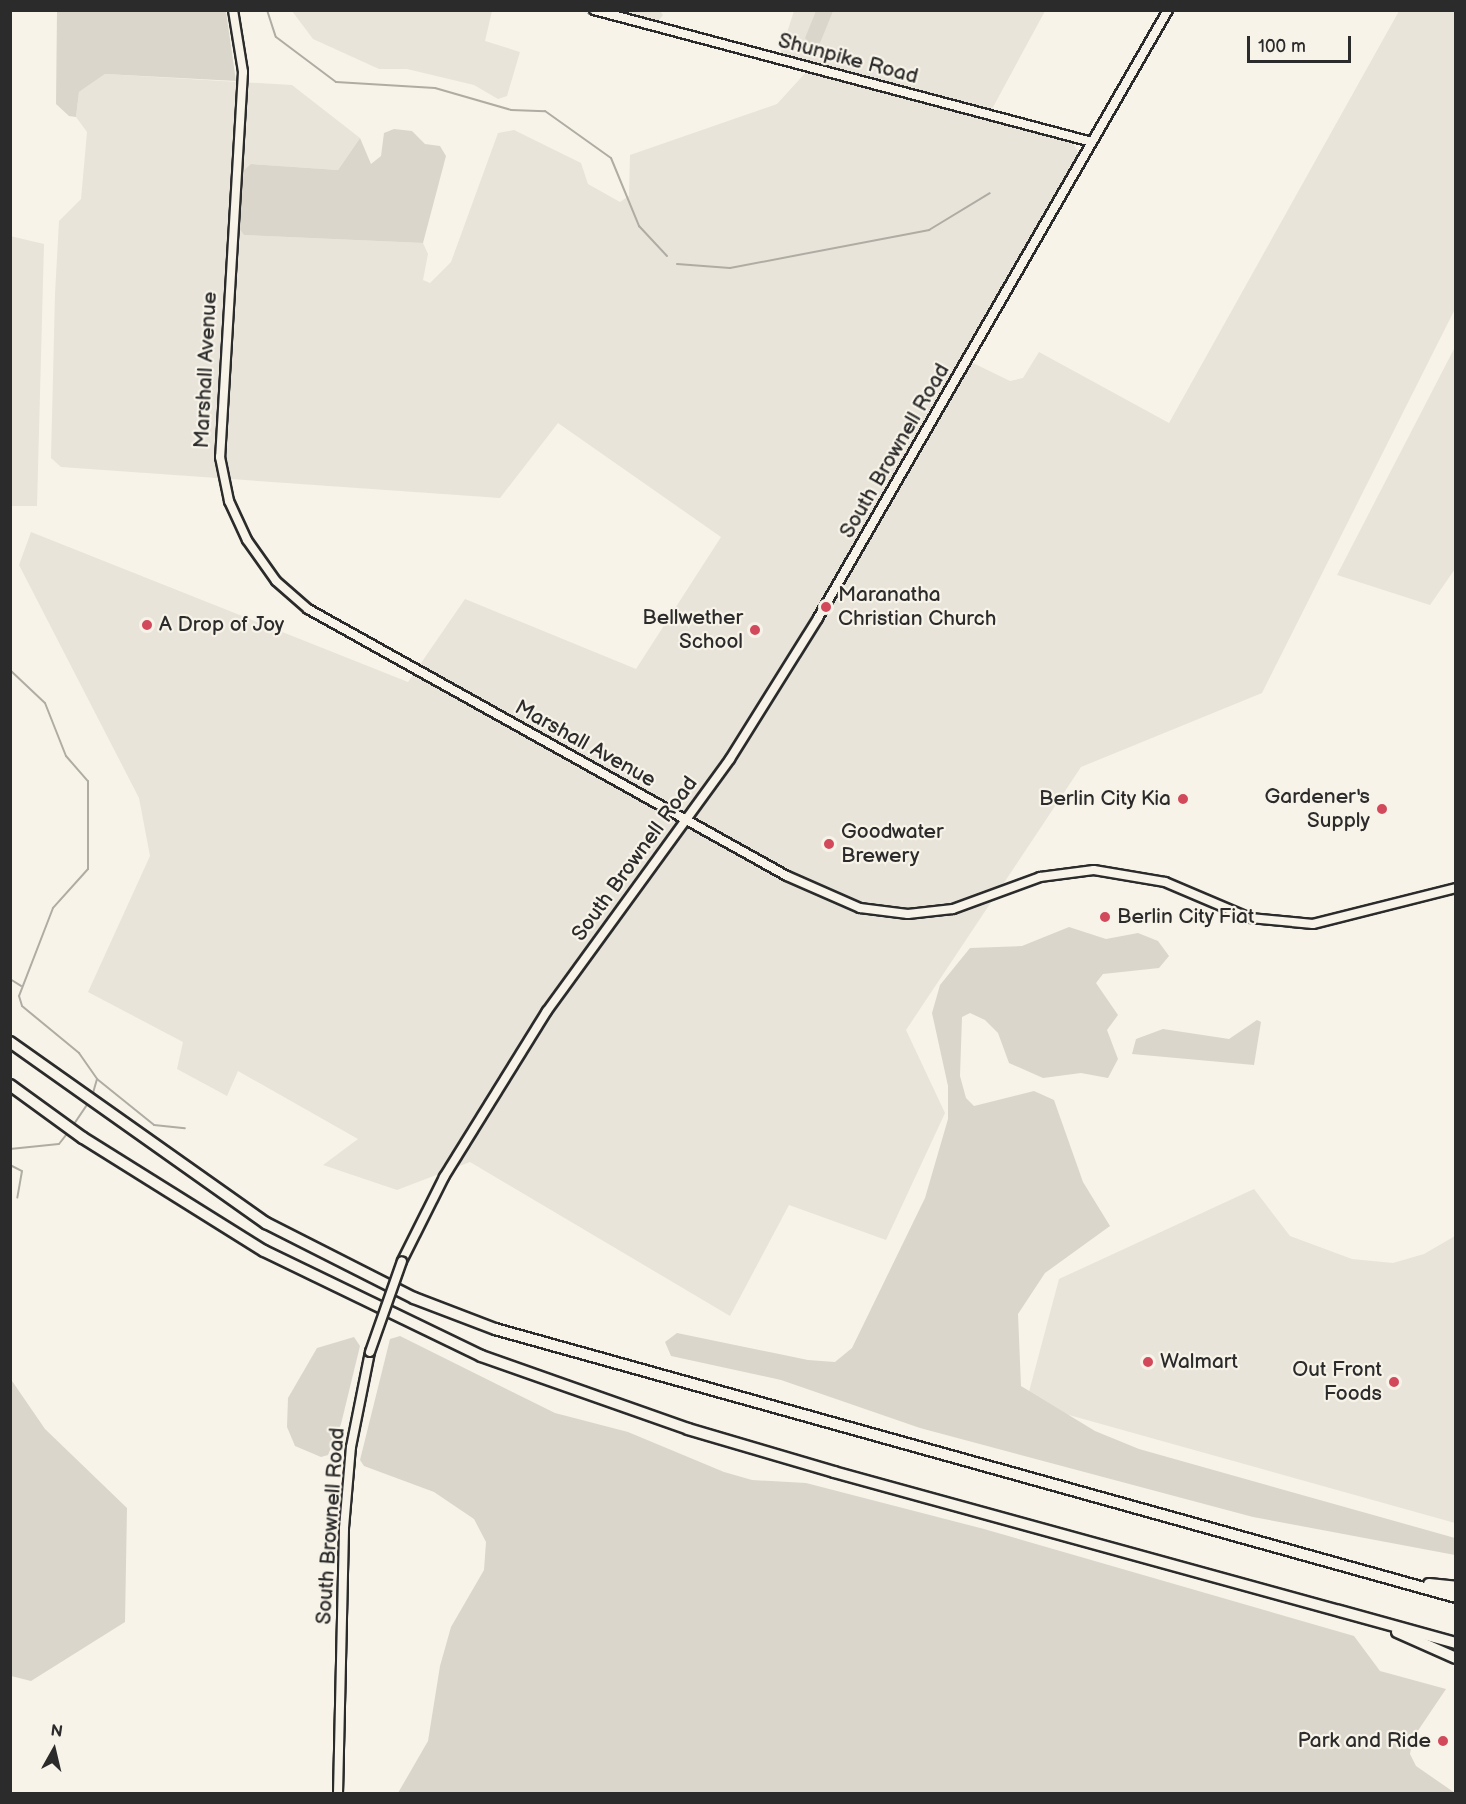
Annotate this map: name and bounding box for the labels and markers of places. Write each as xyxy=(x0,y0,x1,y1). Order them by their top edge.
place label: Maranatha Christian Church xyxy=(838,582,996,632)
marker: Maranatha Christian Church xyxy=(819,600,833,614)
place label: Bellwether School xyxy=(642,605,743,655)
place label: A Drop of Joy xyxy=(159,612,285,638)
marker: A Drop of Joy xyxy=(140,618,154,632)
marker: Bellwether School xyxy=(748,623,762,637)
place label: Gardener's Supply xyxy=(1265,784,1370,834)
place label: Berlin City Kia xyxy=(1038,786,1171,812)
marker: Berlin City Kia xyxy=(1176,792,1190,806)
marker: Gardener's Supply xyxy=(1375,802,1389,816)
place label: Goodwater Brewery xyxy=(841,819,944,869)
marker: Goodwater Brewery xyxy=(822,837,836,851)
place label: Berlin City Fiat xyxy=(1117,904,1256,930)
marker: Berlin City Fiat xyxy=(1098,910,1112,924)
place label: Walmart xyxy=(1160,1349,1238,1375)
marker: Walmart xyxy=(1141,1355,1155,1369)
place label: Out Front Foods xyxy=(1292,1357,1382,1407)
marker: Out Front Foods xyxy=(1387,1375,1401,1389)
place label: Park and Ride xyxy=(1297,1728,1431,1754)
marker: Park and Ride xyxy=(1436,1734,1450,1748)

